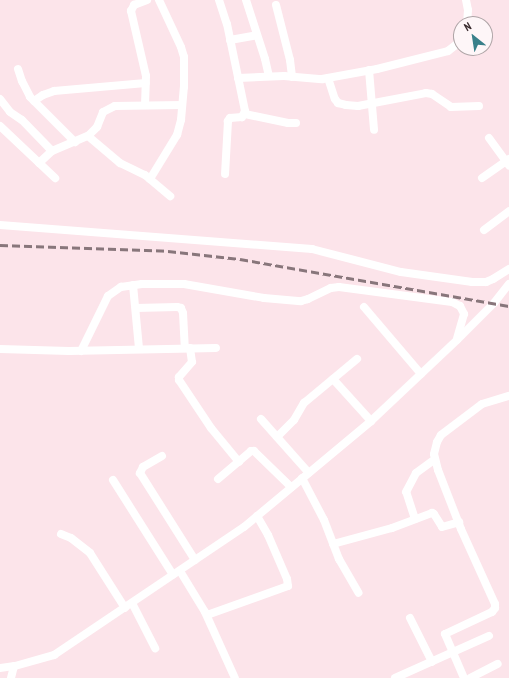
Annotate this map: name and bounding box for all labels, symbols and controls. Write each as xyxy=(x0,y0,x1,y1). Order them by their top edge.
north arrow xyxy=(453,16,493,56)
text: N xyxy=(461,19,474,34)

